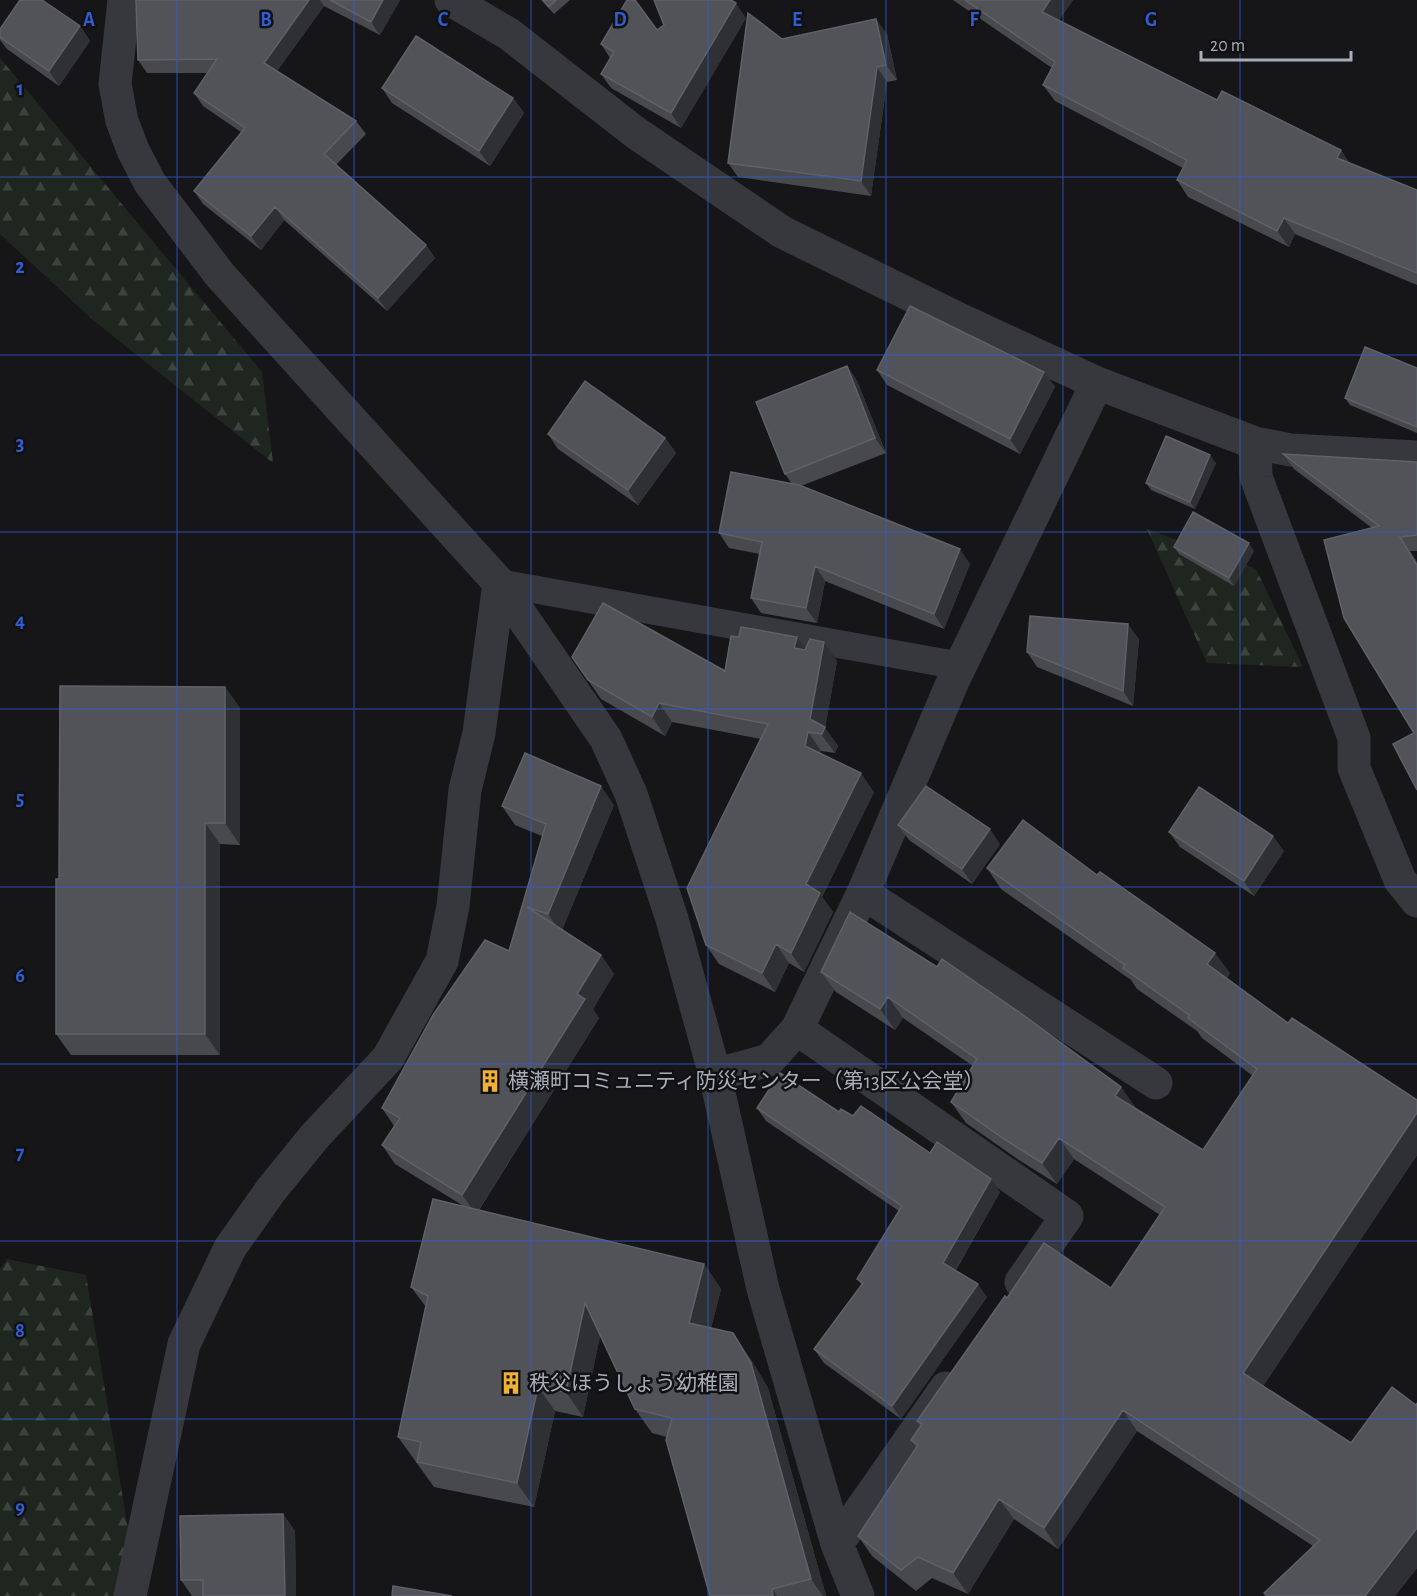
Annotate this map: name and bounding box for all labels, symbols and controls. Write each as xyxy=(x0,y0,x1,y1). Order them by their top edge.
text: A xyxy=(83,10,95,30)
text: B xyxy=(260,10,272,30)
text: C xyxy=(438,10,449,30)
text: D xyxy=(613,10,627,30)
text: E xyxy=(792,10,802,30)
text: F xyxy=(969,10,979,30)
text: G xyxy=(1145,10,1157,30)
scale bar xyxy=(1201,24,1351,62)
text: 20 m xyxy=(1210,37,1245,55)
text: 1 xyxy=(16,79,24,99)
text: 2 xyxy=(15,257,25,277)
text: 3 xyxy=(16,434,24,454)
text: 4 xyxy=(15,611,25,631)
text: 5 xyxy=(16,789,24,809)
text: 6 xyxy=(15,966,25,986)
building icon: 横瀬町コミュニティ防災センター（第13区公会堂） xyxy=(477,1068,503,1094)
place label: 横瀬町コミュニティ防災センター（第13区公会堂） xyxy=(508,1070,985,1092)
text: 7 xyxy=(16,1143,25,1163)
text: 8 xyxy=(15,1321,25,1341)
building icon: 秩父ほうしょう幼稚園 xyxy=(498,1370,524,1396)
place label: 秩父ほうしょう幼稚園 xyxy=(529,1372,739,1394)
text: 9 xyxy=(15,1498,25,1518)

